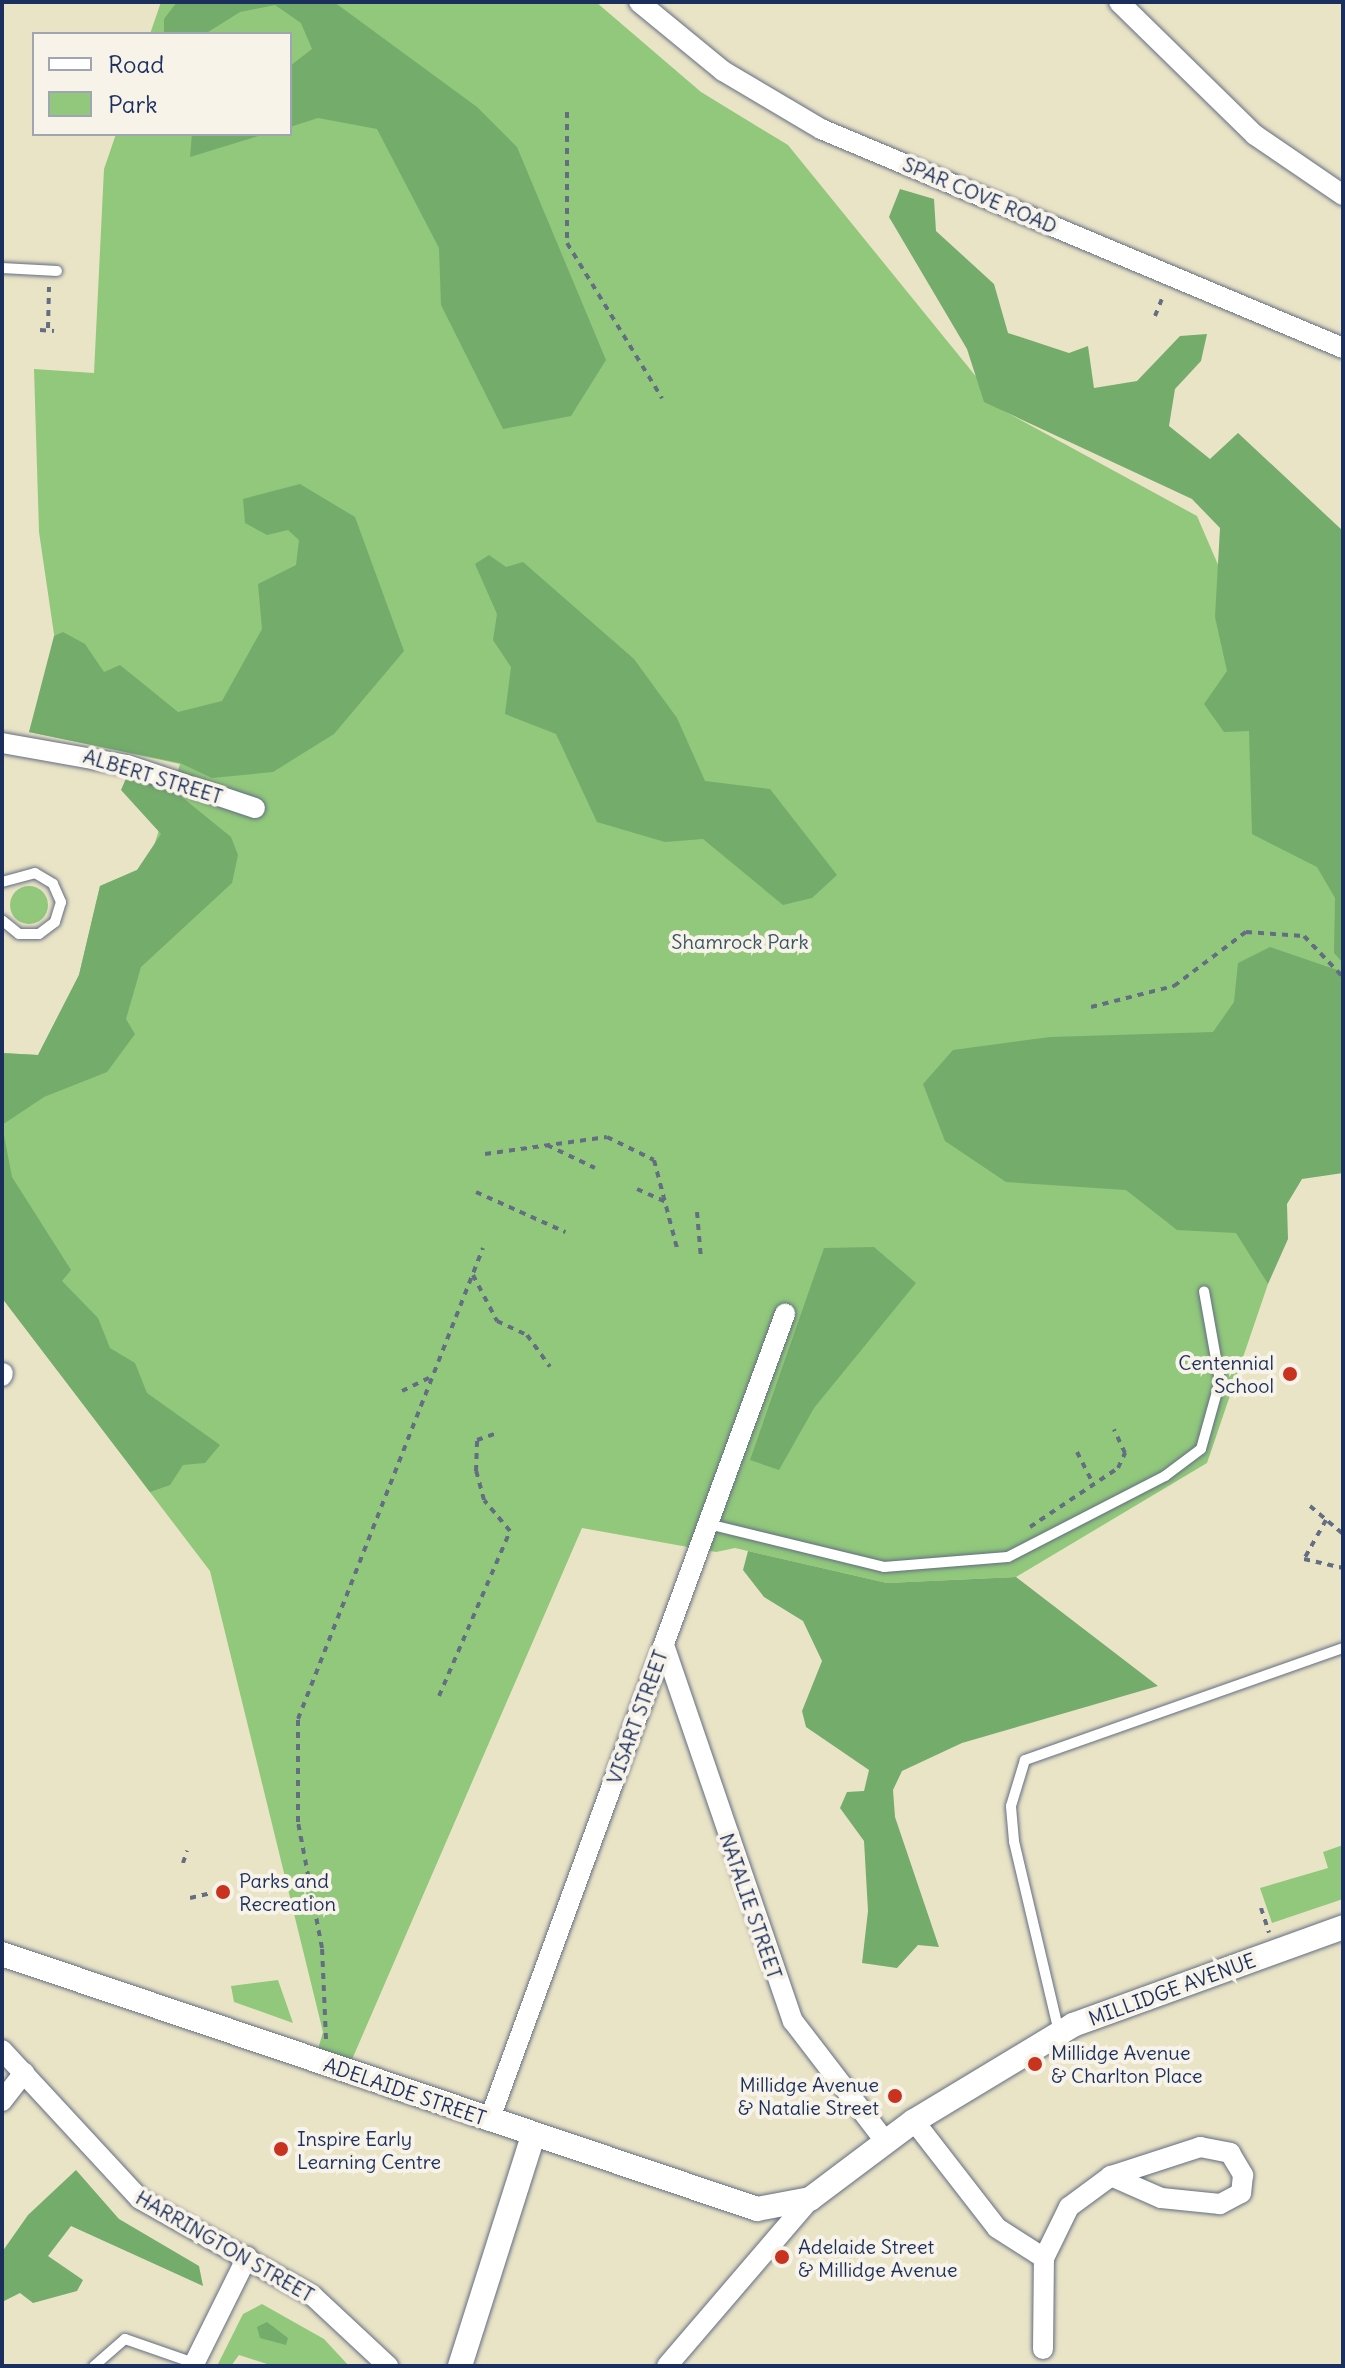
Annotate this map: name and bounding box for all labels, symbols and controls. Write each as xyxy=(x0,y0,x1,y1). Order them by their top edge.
legend xyxy=(32,32,292,136)
text: Road xyxy=(108,49,164,79)
text: Park xyxy=(108,89,158,119)
street label: SPAR COVE ROAD xyxy=(899,152,1061,238)
street label: ALBERT STREET xyxy=(81,743,225,809)
park label: Shamrock Park xyxy=(671,929,809,953)
place label: Centennial School xyxy=(1178,1350,1274,1397)
marker: Centennial School xyxy=(1281,1365,1299,1383)
street label: VISART STREET xyxy=(602,1647,672,1787)
street label: NATALIE STREET xyxy=(715,1830,787,1982)
place label: Parks and Recreation xyxy=(239,1868,336,1915)
marker: Parks and Recreation xyxy=(214,1883,232,1901)
street label: MILLIDGE AVENUE xyxy=(1085,1948,1259,2030)
place label: Millidge Avenue & Charlton Place xyxy=(1051,2040,1203,2087)
street label: ADELAIDE STREET xyxy=(321,2052,489,2130)
marker: Millidge Avenue & Charlton Place xyxy=(1026,2055,1044,2073)
place label: Millidge Avenue & Natalie Street xyxy=(738,2072,879,2119)
marker: Millidge Avenue & Natalie Street xyxy=(886,2087,904,2105)
place label: Inspire Early Learning Centre xyxy=(297,2126,441,2173)
marker: Inspire Early Learning Centre xyxy=(272,2140,290,2158)
street label: HARRINGTON STREET xyxy=(132,2185,318,2307)
place label: Adelaide Street & Millidge Avenue xyxy=(798,2234,958,2281)
marker: Adelaide Street & Millidge Avenue xyxy=(773,2248,791,2266)

